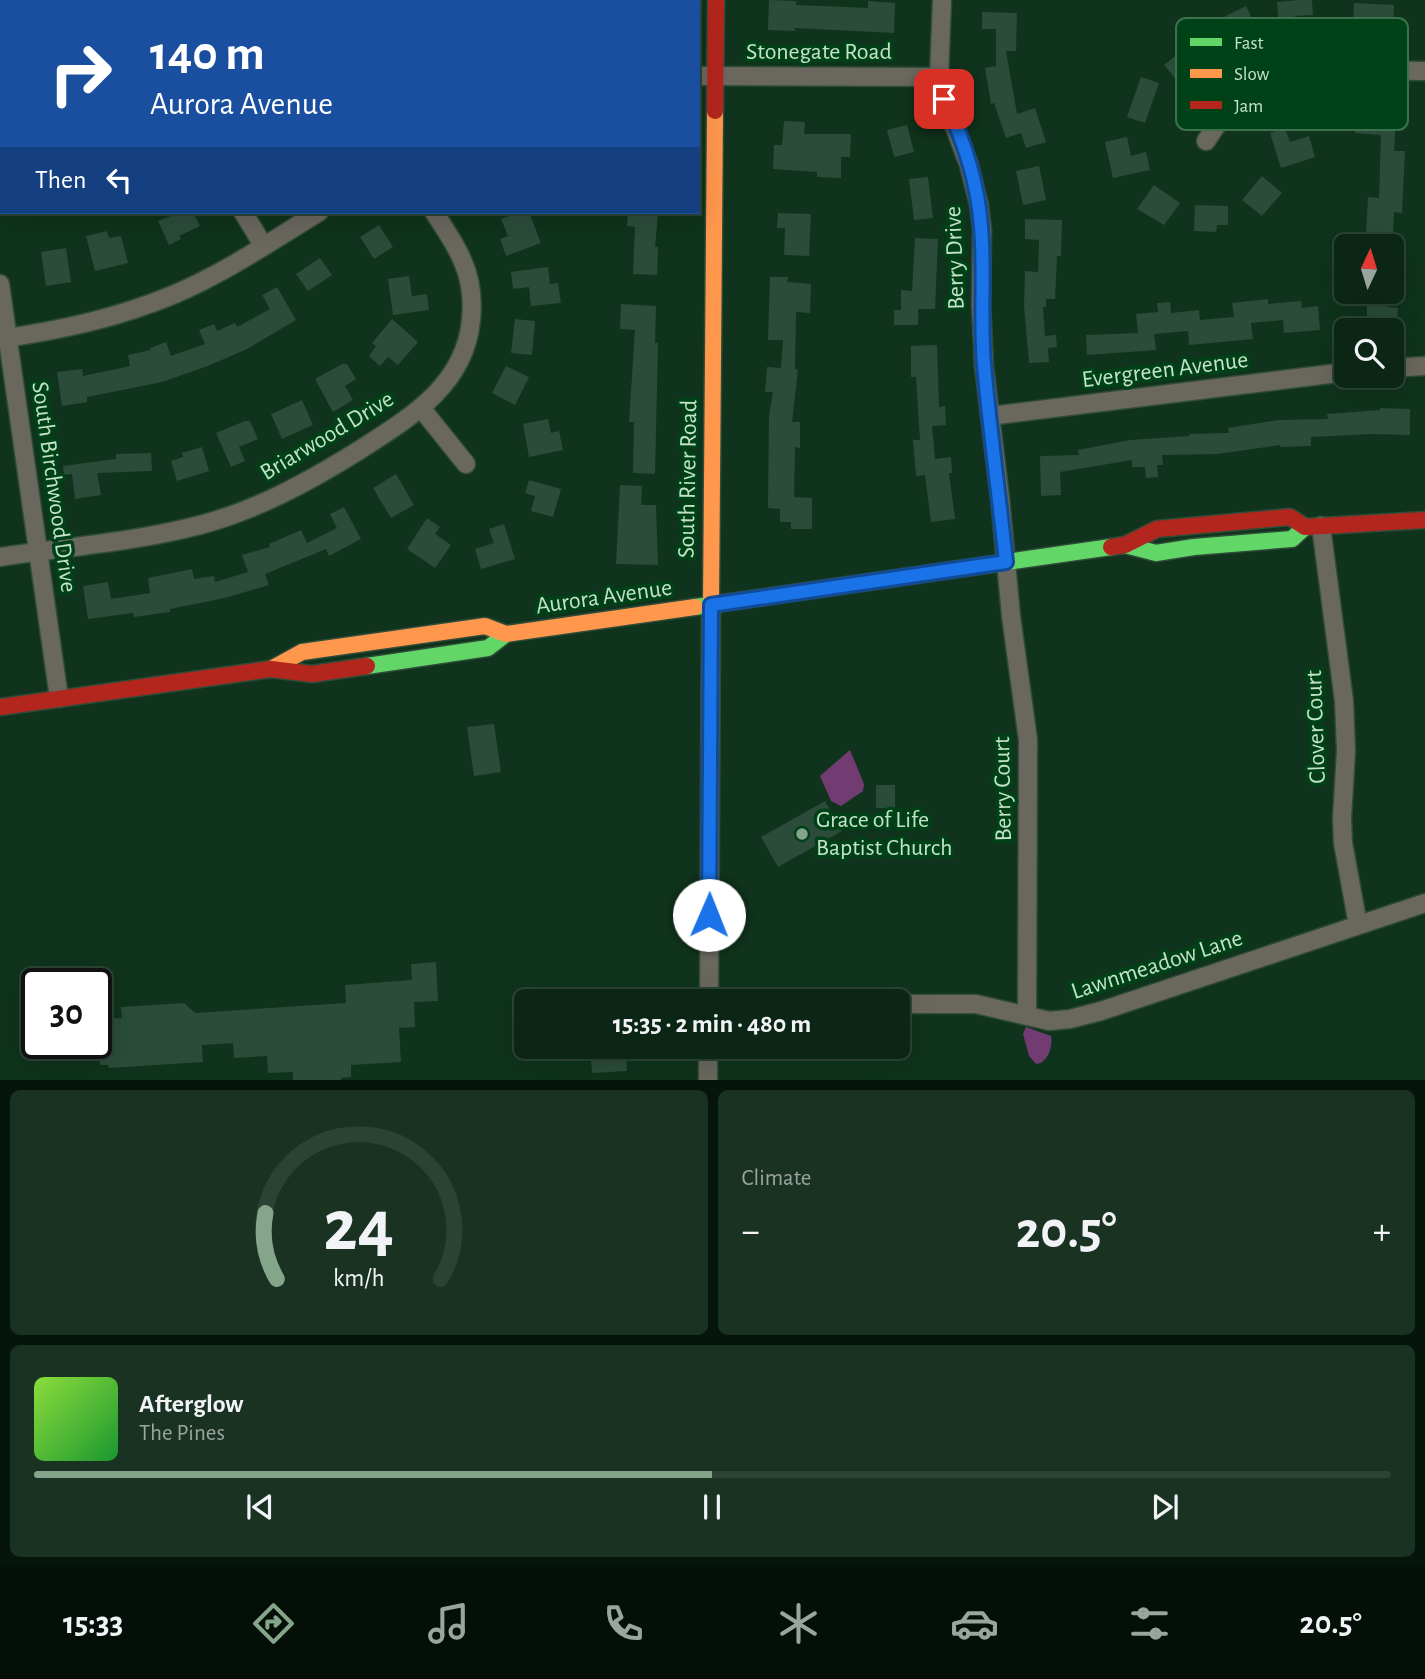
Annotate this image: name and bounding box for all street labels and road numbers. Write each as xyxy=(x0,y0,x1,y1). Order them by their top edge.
street label: Stonegate Road xyxy=(746,40,892,64)
street label: Berry Drive xyxy=(941,206,969,310)
street label: Evergreen Avenue xyxy=(1081,348,1249,392)
street label: South Birchwood Drive xyxy=(27,380,81,594)
street label: Briarwood Drive xyxy=(256,387,398,485)
street label: South River Road xyxy=(675,400,701,558)
street label: Aurora Avenue xyxy=(534,576,674,618)
street label: Clover Court xyxy=(1302,669,1330,784)
street label: Berry Court xyxy=(990,736,1016,842)
street label: Lawnmeadow Lane xyxy=(1068,926,1246,1004)

